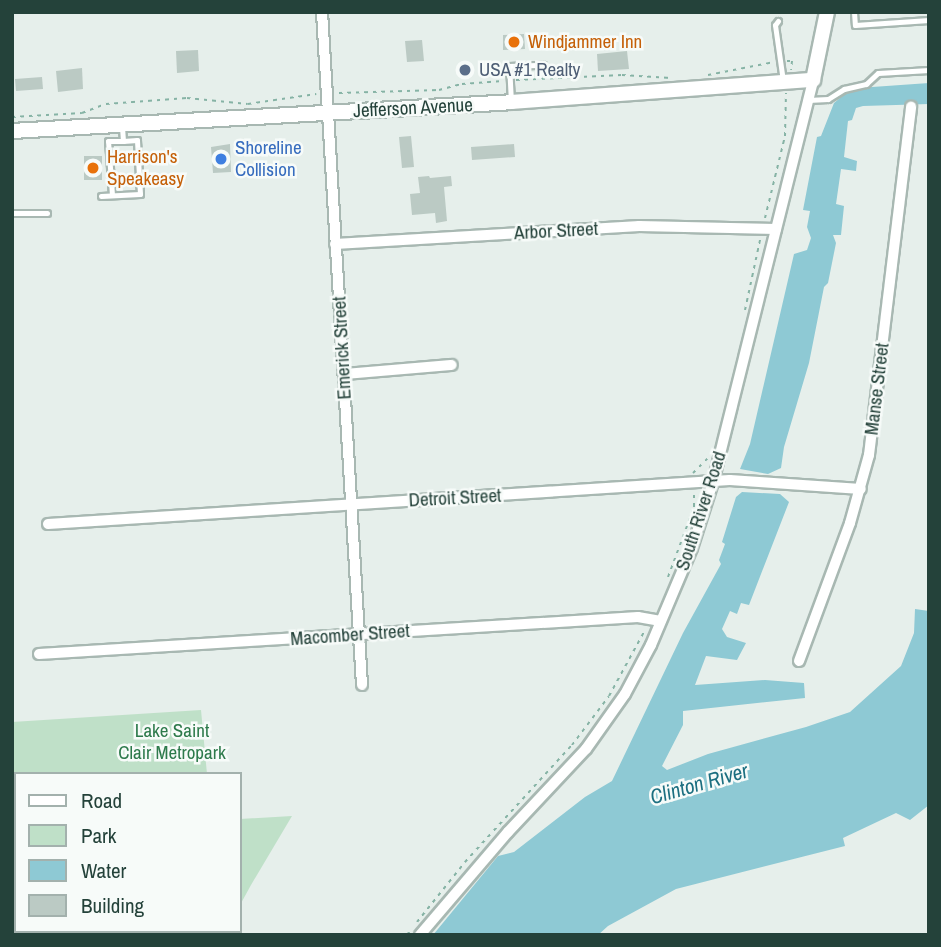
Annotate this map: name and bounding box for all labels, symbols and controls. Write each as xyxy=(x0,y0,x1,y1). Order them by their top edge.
place label: Windjammer Inn xyxy=(528,31,642,53)
marker: Windjammer Inn xyxy=(506,34,522,50)
place label: USA #1 Realty xyxy=(479,59,581,81)
marker: USA #1 Realty xyxy=(457,62,473,78)
street label: Jefferson Avenue xyxy=(352,93,474,123)
place label: Shoreline Collision xyxy=(235,137,302,181)
place label: Harrison's Speakeasy xyxy=(107,146,184,190)
marker: Shoreline Collision xyxy=(213,151,229,167)
marker: Harrison's Speakeasy xyxy=(85,160,101,176)
street label: Arbor Street xyxy=(513,217,599,245)
street label: Emerick Street xyxy=(328,296,356,400)
street label: Manse Street xyxy=(860,342,894,436)
street label: South River Road xyxy=(671,449,731,573)
street label: Detroit Street xyxy=(408,484,502,512)
street label: Macomber Street xyxy=(290,619,410,651)
park label: Lake Saint Clair Metropark xyxy=(118,720,226,764)
water label: Clinton River xyxy=(647,758,751,810)
legend xyxy=(14,772,242,933)
text: Road xyxy=(81,786,122,815)
text: Park xyxy=(81,821,116,850)
text: Water xyxy=(81,856,126,885)
text: Building xyxy=(81,891,144,920)

